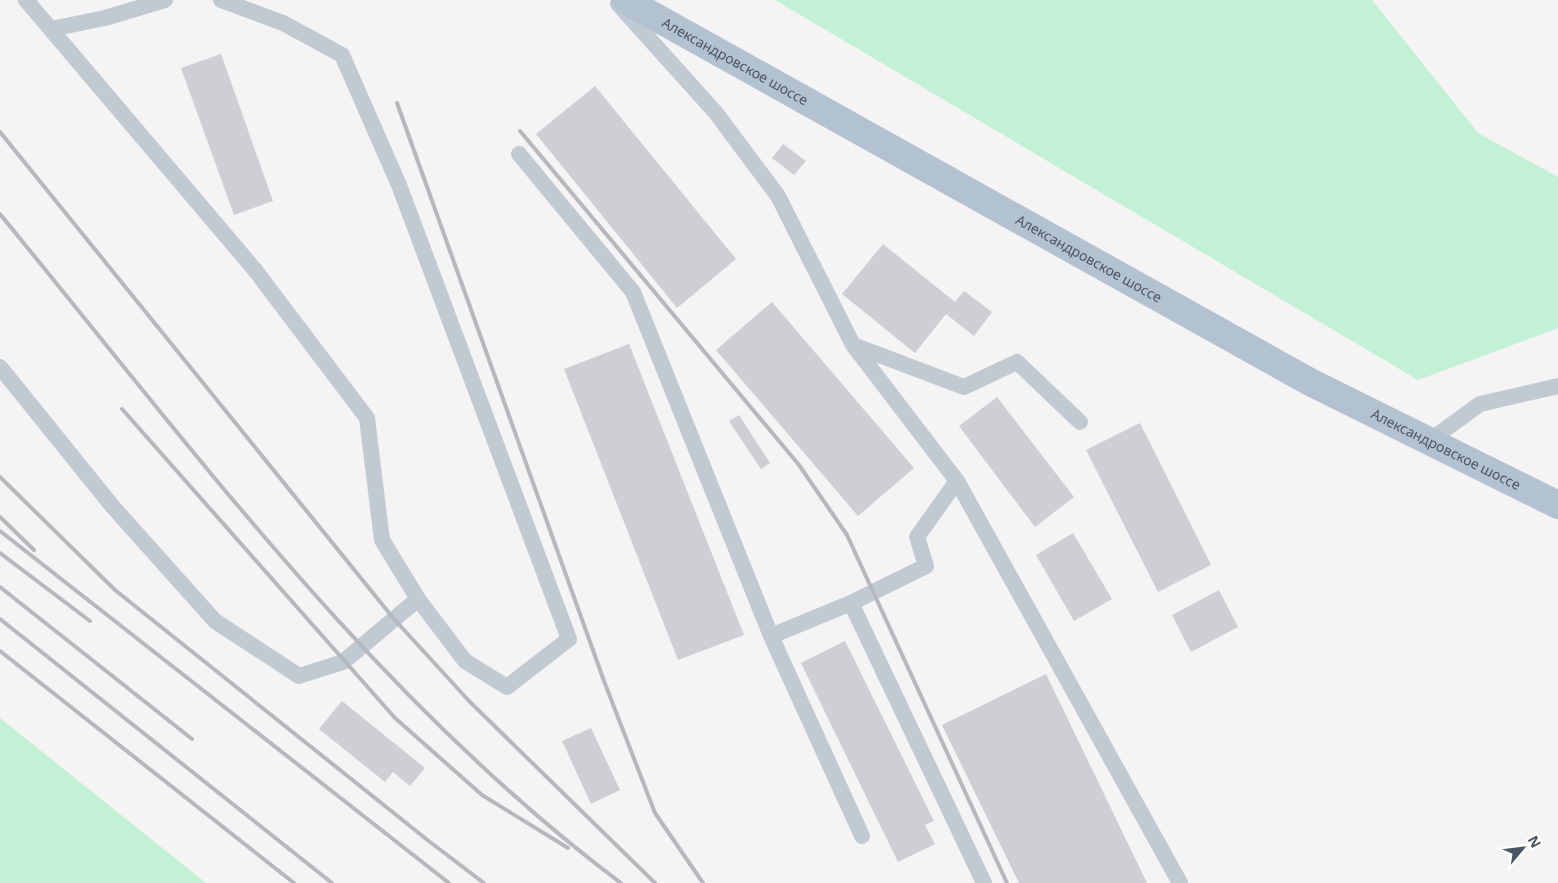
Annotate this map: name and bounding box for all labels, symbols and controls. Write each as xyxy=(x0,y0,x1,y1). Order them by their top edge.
street label: Александровское шоссе xyxy=(659,13,812,109)
street label: Александровское шоссе xyxy=(1013,210,1166,307)
street label: Александровское шоссе xyxy=(1368,404,1524,494)
north arrow xyxy=(1498,823,1548,873)
text: N xyxy=(1524,832,1546,851)

